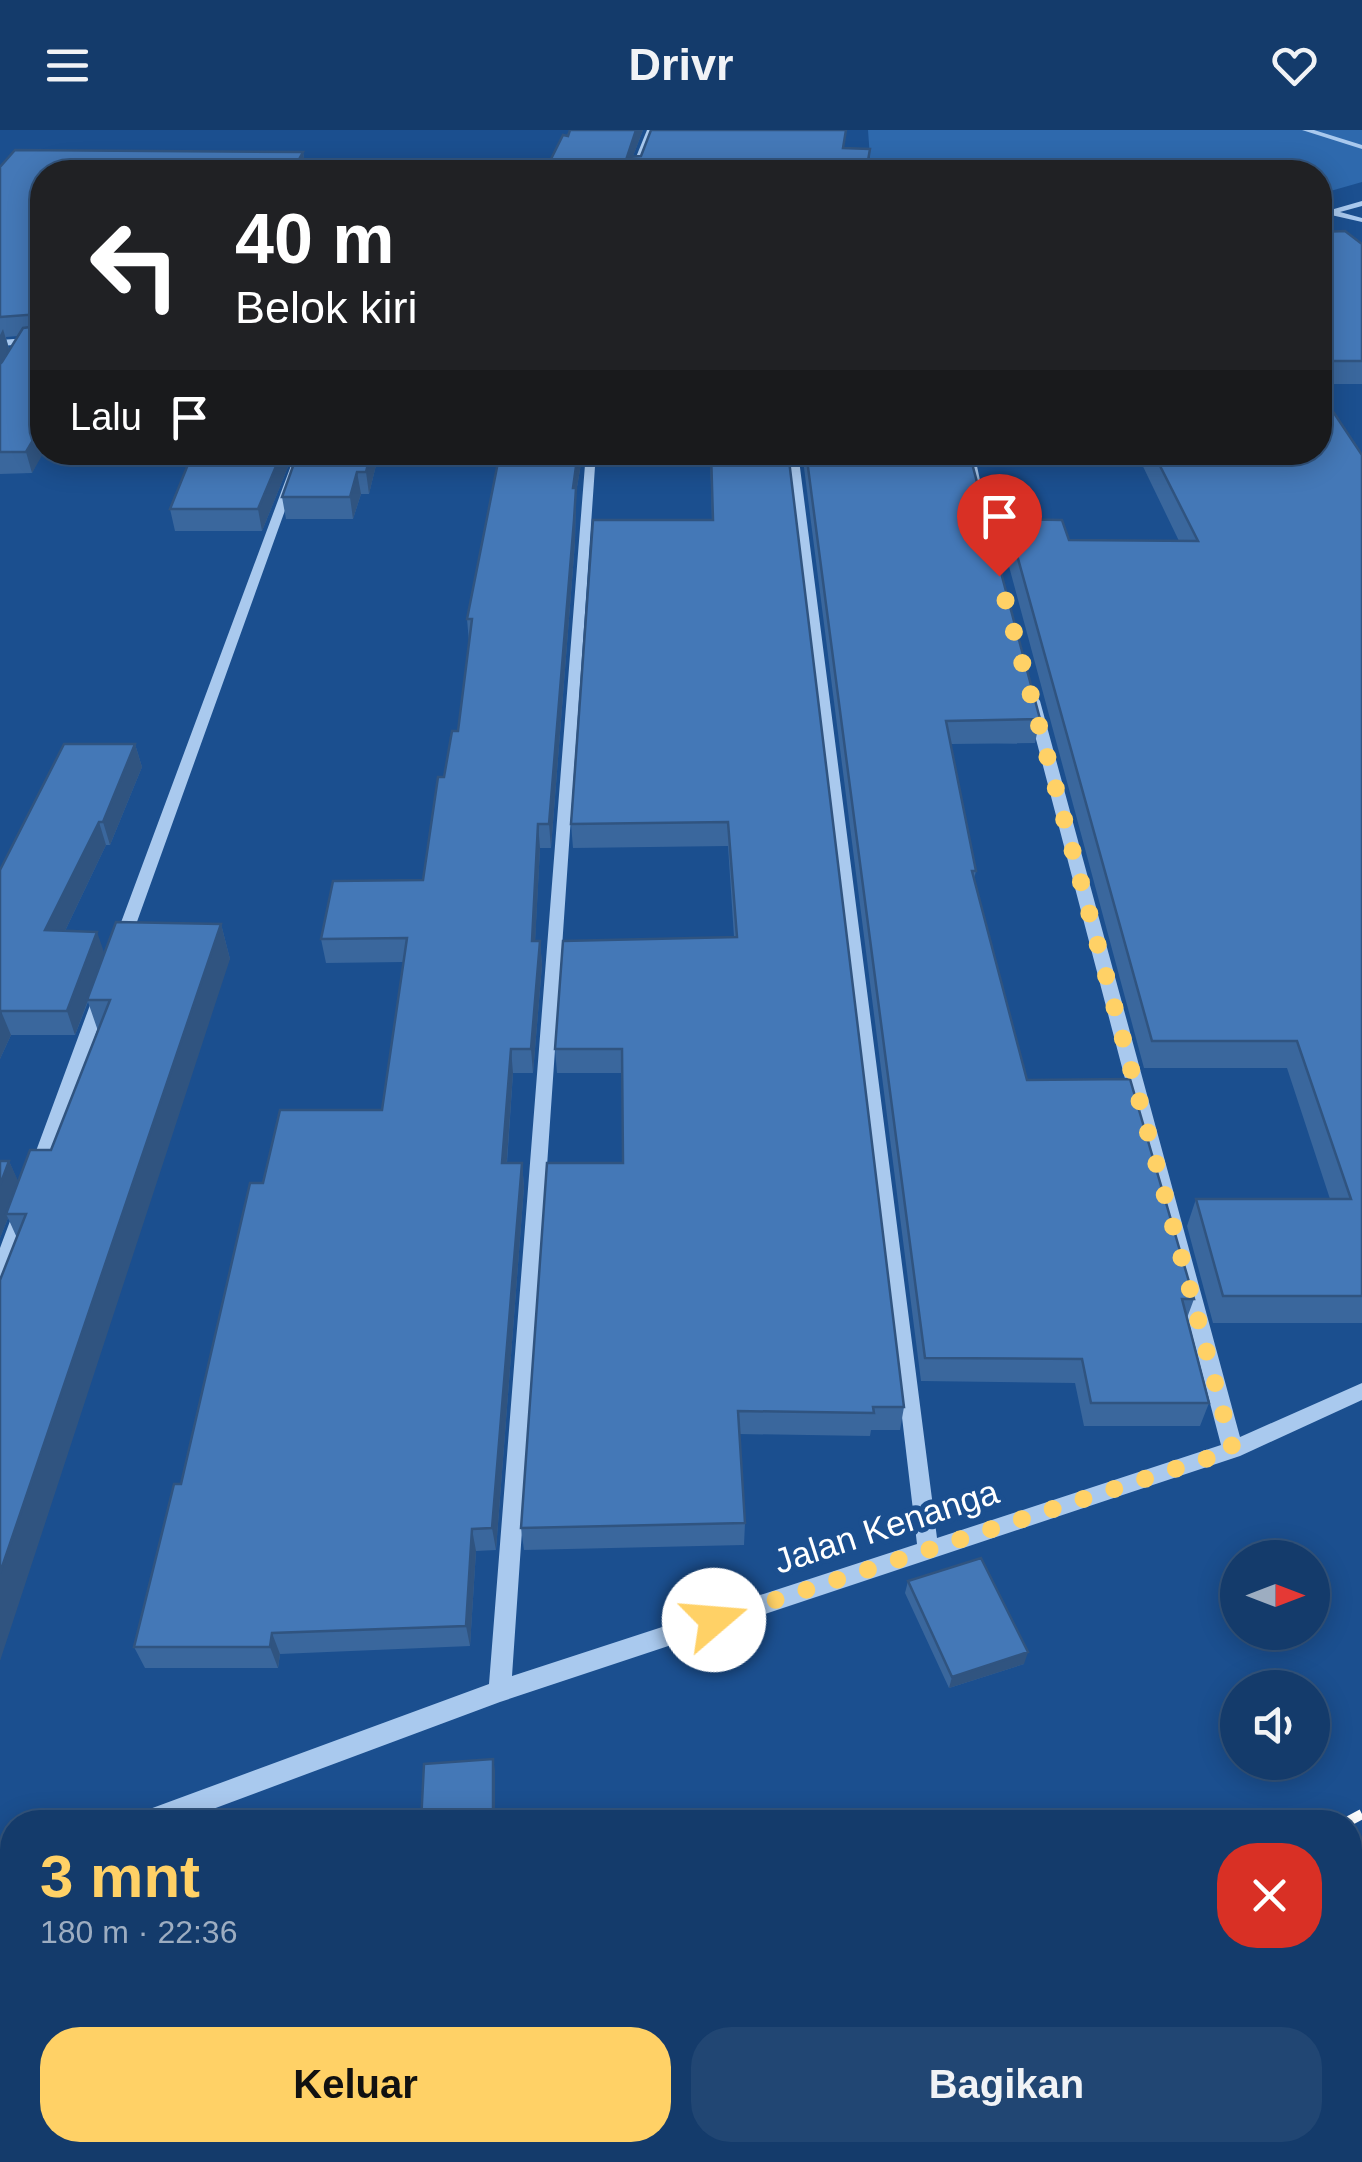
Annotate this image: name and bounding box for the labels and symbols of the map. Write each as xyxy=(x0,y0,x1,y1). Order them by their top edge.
pin xyxy=(957,474,1042,577)
street label: Jalan Kenanga xyxy=(769,1471,1004,1581)
north arrow xyxy=(1220,1540,1330,1650)
position arrow xyxy=(662,1568,766,1672)

